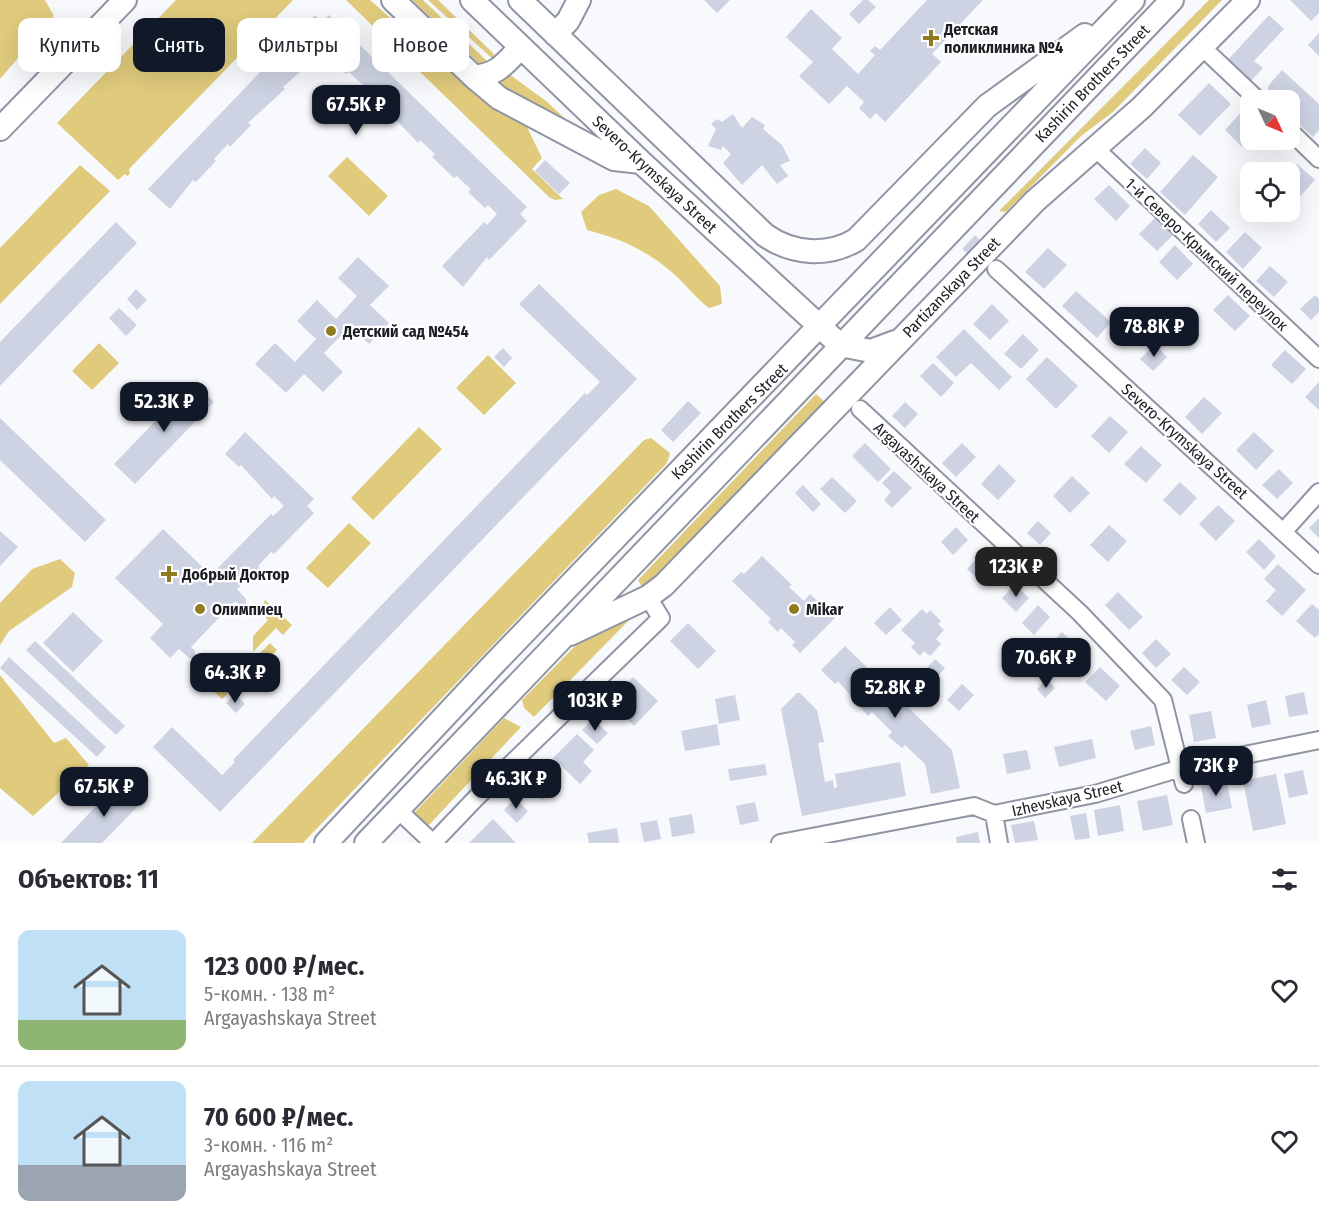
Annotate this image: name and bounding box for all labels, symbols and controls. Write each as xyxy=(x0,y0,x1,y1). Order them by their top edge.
chip: Купить xyxy=(18,18,121,72)
chip: Снять xyxy=(133,18,225,72)
chip: Фильтры xyxy=(237,18,360,72)
chip: Новое xyxy=(372,18,469,72)
place label: Детская поликлиника №4 xyxy=(943,20,1063,57)
street label: Kashirin Brothers Street xyxy=(1031,20,1154,146)
marker: Детская поликлиника №4 xyxy=(922,29,940,47)
pin: 67.5K ₽ xyxy=(301,85,411,136)
north arrow xyxy=(1240,90,1300,150)
map controls xyxy=(1240,90,1300,222)
text: 67.5K ₽ xyxy=(326,92,386,116)
street label: Severo-Krymskaya Street xyxy=(589,112,721,237)
button: locate xyxy=(1240,162,1300,222)
street label: 1-й Северо-Крымский переулок xyxy=(1121,174,1292,335)
street label: Partizanskaya Street xyxy=(899,233,1005,341)
pin: 78.8K ₽ xyxy=(1099,307,1209,358)
text: 78.8K ₽ xyxy=(1124,314,1184,338)
place label: Детский сад №454 xyxy=(342,322,469,341)
marker: Детский сад №454 xyxy=(324,324,338,338)
street label: Kashirin Brothers Street xyxy=(667,359,792,483)
street label: Severo-Krymskaya Street xyxy=(1118,380,1252,504)
pin: 52.3K ₽ xyxy=(109,382,219,433)
text: 52.3K ₽ xyxy=(134,389,194,413)
street label: Argayashskaya Street xyxy=(870,418,984,527)
pin: 123K ₽ xyxy=(967,547,1065,598)
text: 123K ₽ xyxy=(989,554,1043,578)
marker: Добрый Доктор xyxy=(160,565,178,583)
place label: Добрый Доктор xyxy=(181,565,290,584)
place label: Олимпиец xyxy=(212,600,283,619)
place label: Mikar xyxy=(806,600,844,619)
marker: Олимпиец xyxy=(193,602,207,616)
marker: Mikar xyxy=(787,602,801,616)
pin: 70.6K ₽ xyxy=(991,638,1101,689)
text: 70.6K ₽ xyxy=(1016,645,1076,669)
pin: 64.3K ₽ xyxy=(180,653,290,704)
text: 64.3K ₽ xyxy=(204,660,266,684)
pin: 52.8K ₽ xyxy=(840,668,950,719)
text: 52.8K ₽ xyxy=(865,675,925,699)
pin: 103K ₽ xyxy=(546,681,644,732)
text: 103K ₽ xyxy=(567,688,623,712)
pin: 73K ₽ xyxy=(1174,746,1258,797)
text: 73K ₽ xyxy=(1194,753,1238,777)
pin: 46.3K ₽ xyxy=(461,759,571,810)
text: 46.3K ₽ xyxy=(485,766,547,790)
pin: 67.5K ₽ xyxy=(49,767,159,818)
text: 67.5K ₽ xyxy=(74,774,134,798)
street label: Izhevskaya Street xyxy=(1010,776,1125,820)
icon: filters xyxy=(1268,863,1301,896)
text: Объектов: 11 xyxy=(18,864,159,895)
text: 123 000 ₽/мес. xyxy=(204,951,364,982)
icon: home xyxy=(66,954,138,1026)
icon: heart xyxy=(1268,974,1301,1007)
text: 5-комн. · 138 m² xyxy=(204,982,335,1006)
text: Argayashskaya Street xyxy=(204,1006,377,1030)
text: 70 600 ₽/мес. xyxy=(204,1102,353,1133)
icon: home xyxy=(66,1105,138,1177)
icon: heart xyxy=(1268,1125,1301,1158)
text: 3-комн. · 116 m² xyxy=(204,1133,333,1157)
text: Argayashskaya Street xyxy=(204,1157,377,1181)

